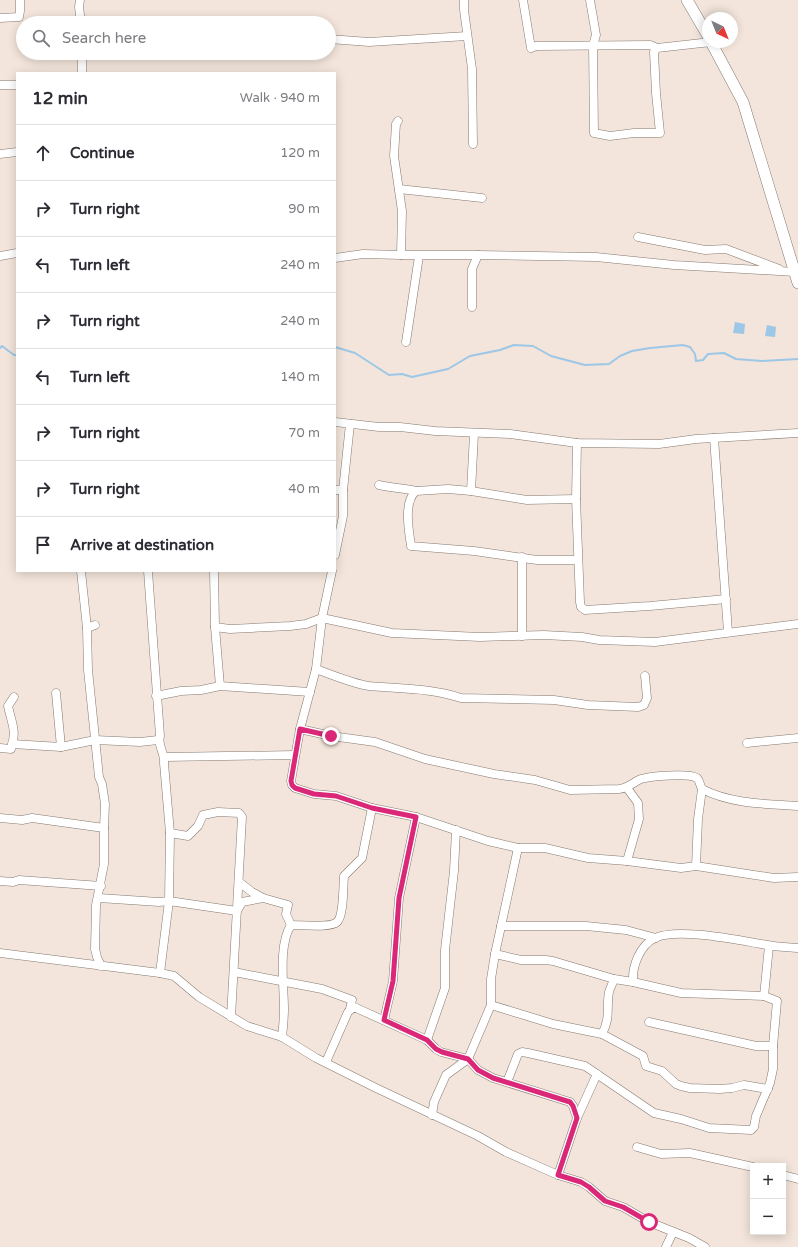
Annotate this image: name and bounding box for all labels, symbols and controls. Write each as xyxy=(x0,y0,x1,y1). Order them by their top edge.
north arrow xyxy=(702,12,738,48)
search box xyxy=(16,16,336,60)
icon: search xyxy=(30,27,52,49)
text: Search here xyxy=(62,29,146,47)
text: 12 min xyxy=(32,88,88,109)
text: Walk · 940 m xyxy=(240,90,320,106)
icon: ahead xyxy=(32,142,54,164)
text: Continue xyxy=(70,144,134,162)
text: 120 m xyxy=(280,145,320,161)
icon: right xyxy=(32,198,54,220)
text: Turn right xyxy=(70,200,140,218)
text: 90 m xyxy=(288,201,320,217)
icon: left xyxy=(32,254,54,276)
text: Turn left xyxy=(70,256,130,274)
text: 240 m xyxy=(280,257,320,273)
icon: right xyxy=(32,310,54,332)
text: Turn right xyxy=(70,312,140,330)
text: 240 m xyxy=(280,313,320,329)
icon: left xyxy=(32,366,54,388)
text: Turn left xyxy=(70,368,130,386)
text: 140 m xyxy=(280,369,320,385)
icon: right xyxy=(32,422,54,444)
text: Turn right xyxy=(70,424,140,442)
text: 70 m xyxy=(288,425,320,441)
icon: right xyxy=(32,478,54,500)
text: Turn right xyxy=(70,480,140,498)
text: 40 m xyxy=(288,481,320,497)
icon: arrive xyxy=(32,534,54,556)
text: Arrive at destination xyxy=(70,536,214,554)
route end xyxy=(322,727,340,745)
map controls xyxy=(750,1163,786,1235)
button: + xyxy=(750,1163,786,1199)
button: − xyxy=(750,1199,786,1235)
route start xyxy=(640,1213,658,1231)

